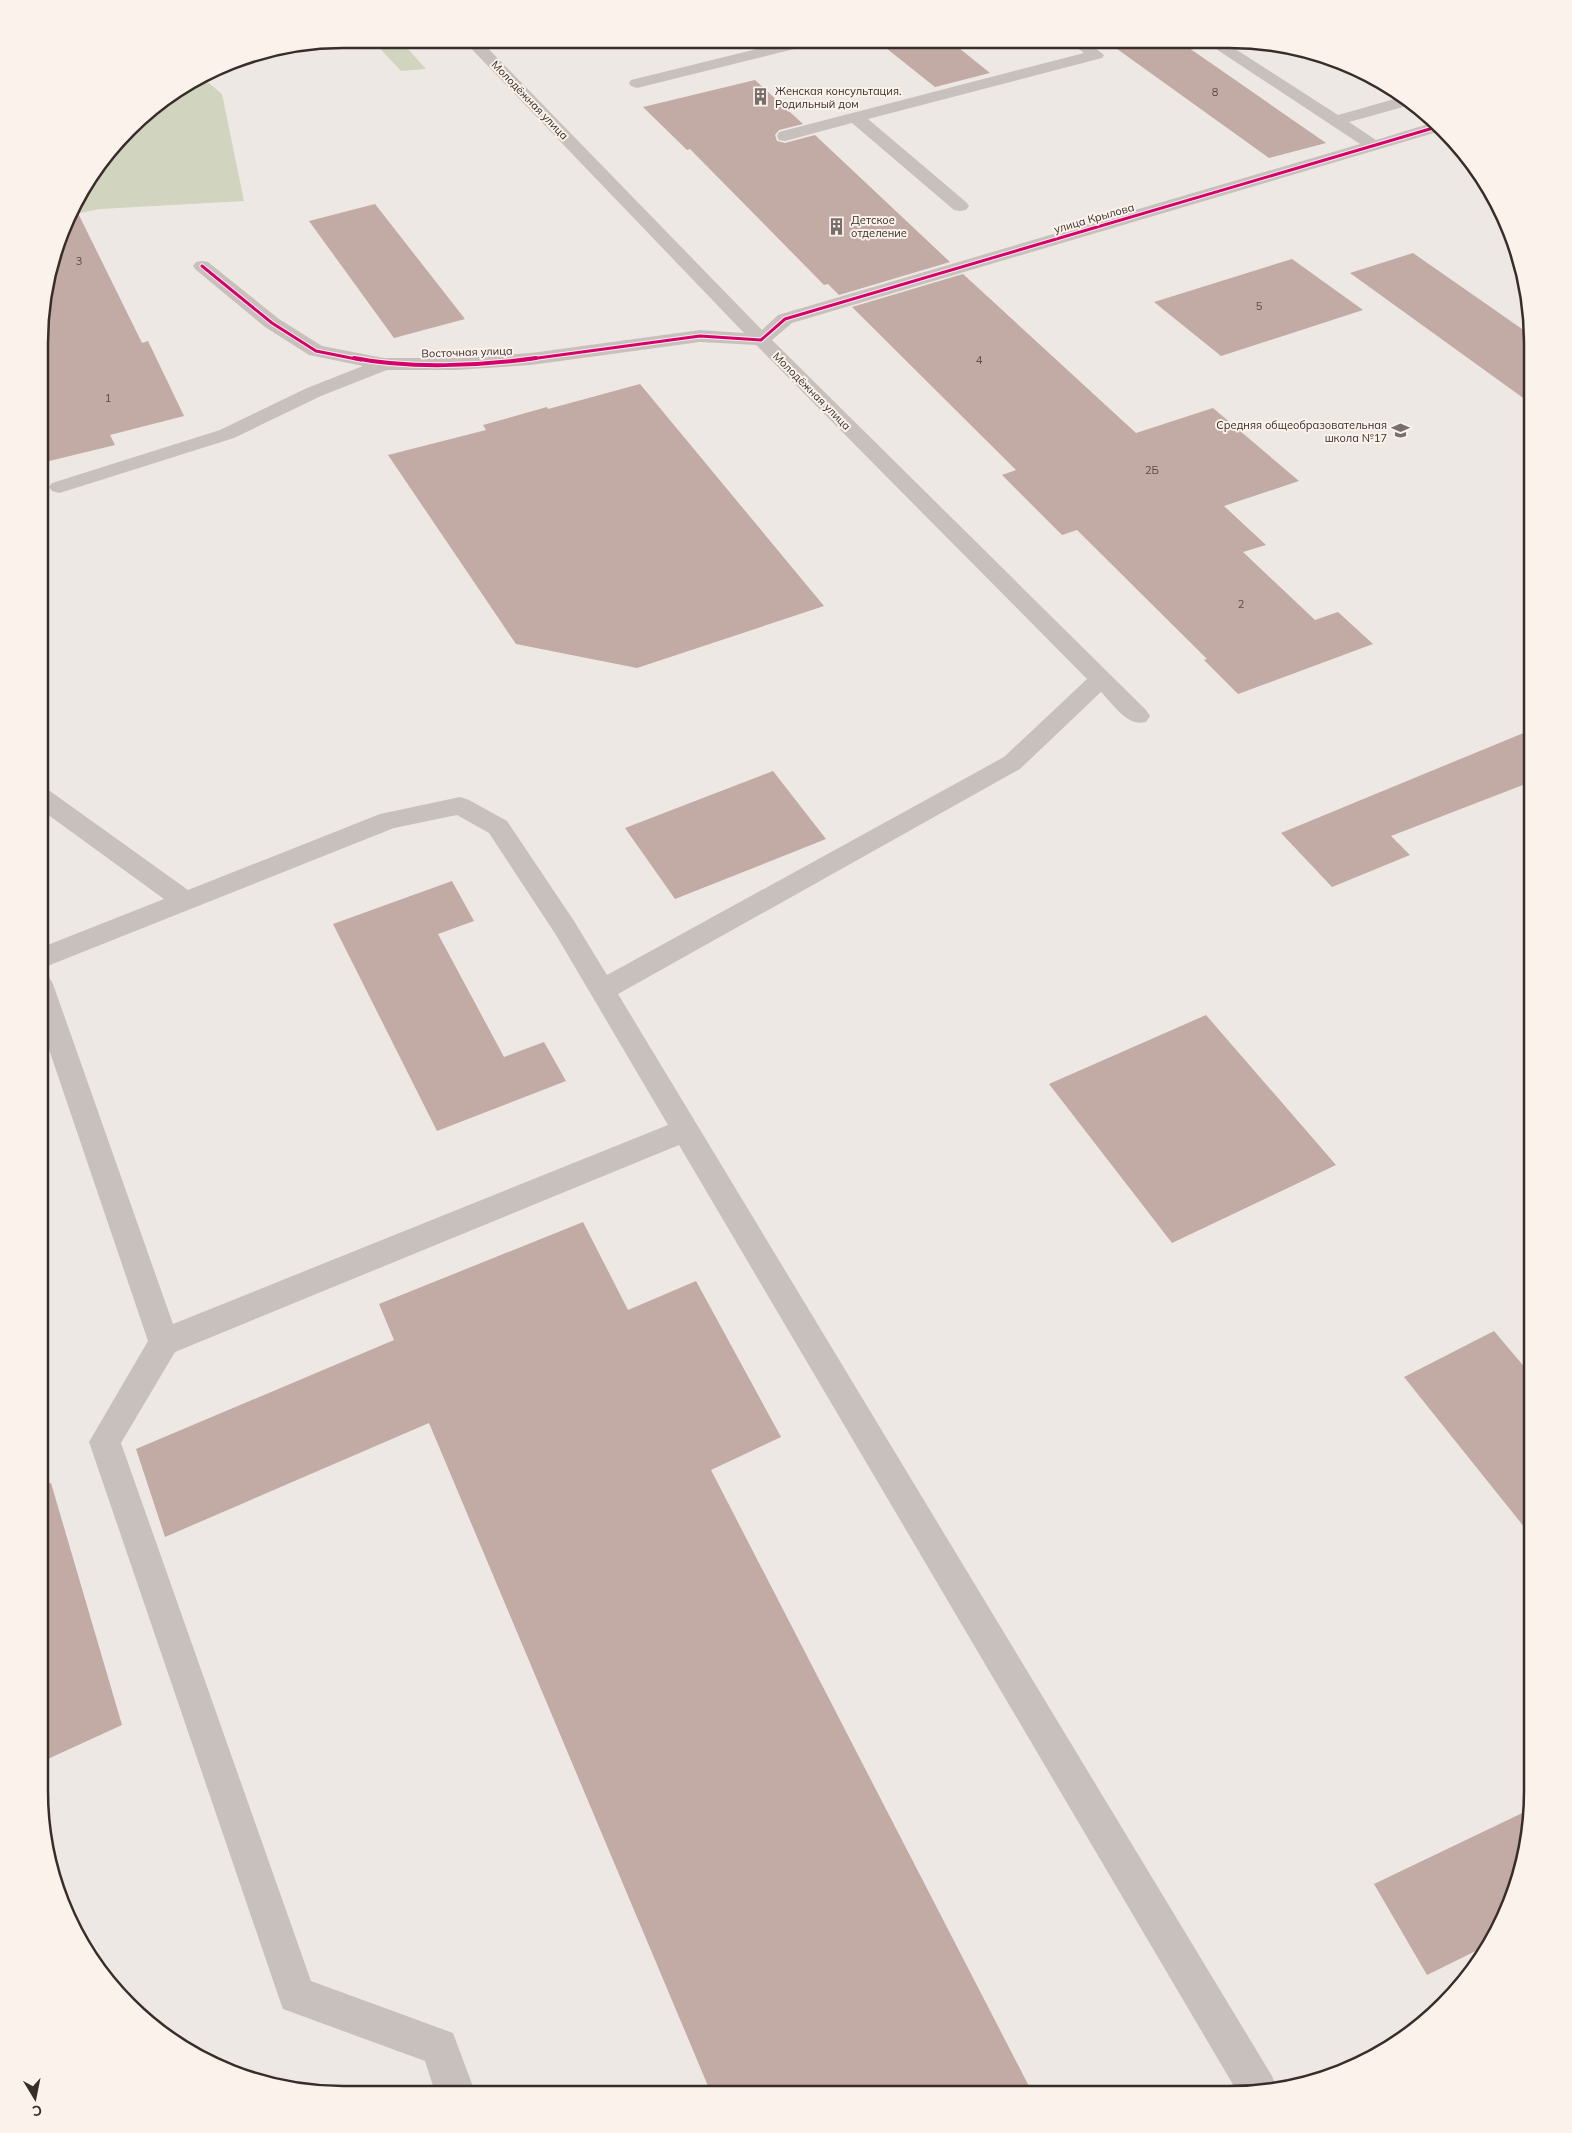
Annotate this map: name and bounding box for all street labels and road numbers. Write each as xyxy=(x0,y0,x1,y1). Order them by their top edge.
street label: Молодёжная улица xyxy=(489,58,571,142)
street label: улица Крылова xyxy=(1052,200,1136,236)
street label: Восточная улица xyxy=(421,343,513,361)
street label: Молодёжная улица xyxy=(770,349,854,433)

